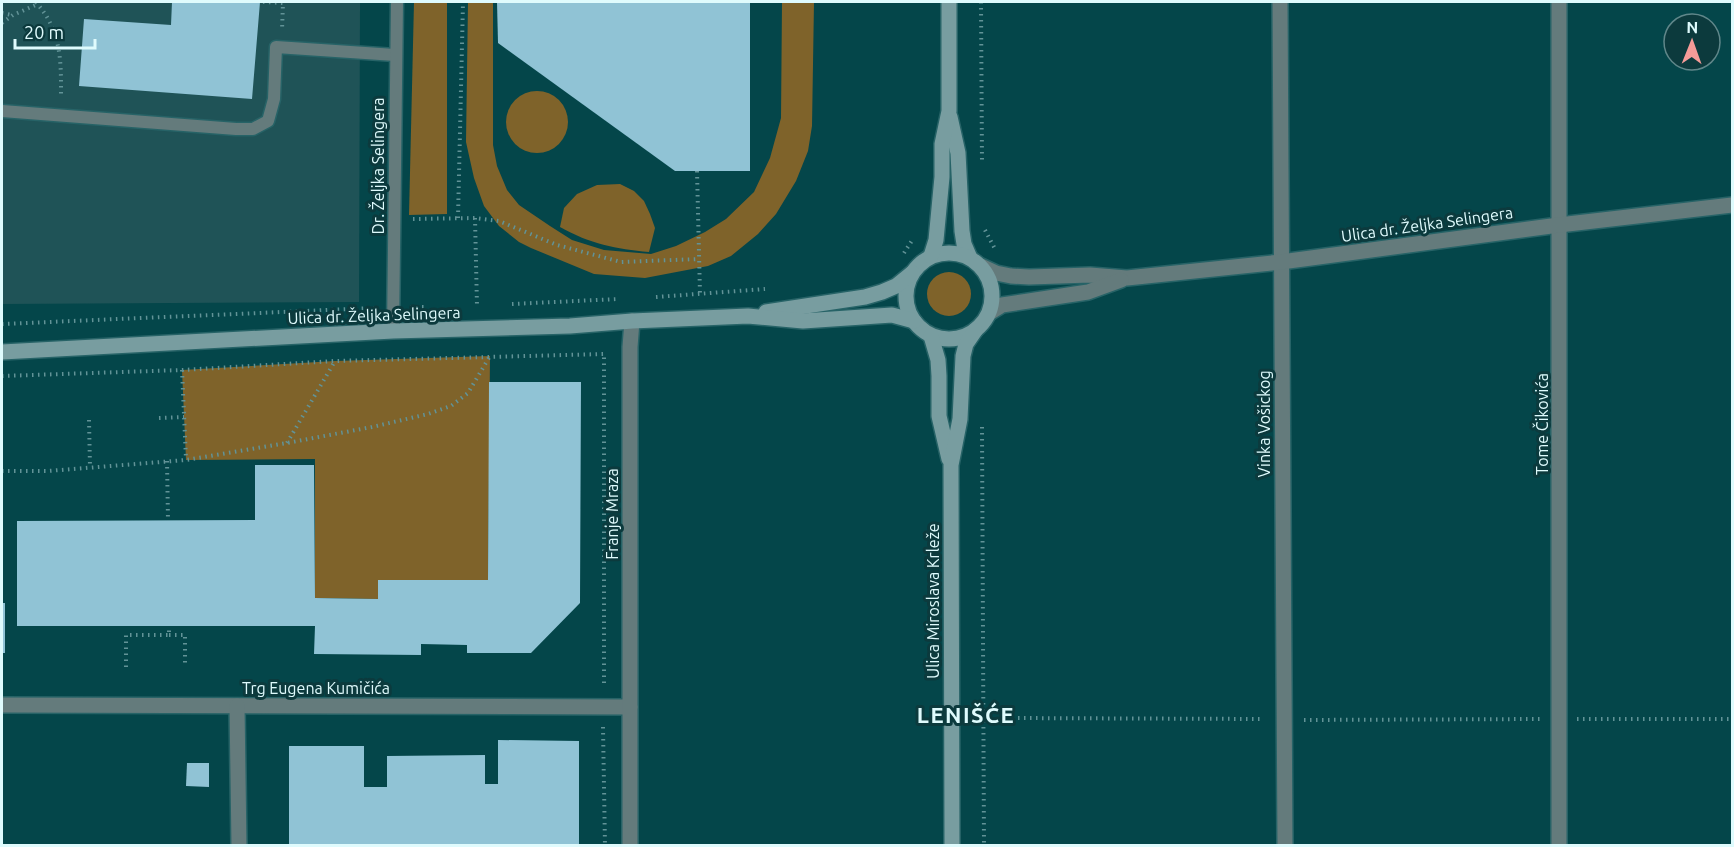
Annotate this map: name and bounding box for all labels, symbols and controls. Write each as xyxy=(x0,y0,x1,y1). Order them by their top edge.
scale bar xyxy=(15,12,94,50)
north arrow xyxy=(1662,12,1722,72)
text: N xyxy=(1686,18,1698,36)
text: 20 m xyxy=(24,22,64,42)
street label: Dr. Željka Selingera xyxy=(368,98,387,234)
street label: Ulica dr. Željka Selingera xyxy=(1340,202,1514,245)
street label: Ulica dr. Željka Selingera xyxy=(287,302,461,327)
street label: Vinka Vošickog xyxy=(1255,370,1273,478)
street label: Tome Čikovića xyxy=(1532,373,1551,475)
street label: Franje Mraza xyxy=(603,468,621,560)
street label: Ulica Miroslava Krleže xyxy=(924,523,942,679)
street label: Trg Eugena Kumičića xyxy=(242,679,390,697)
district label: LENIŠĆE xyxy=(917,702,1015,727)

